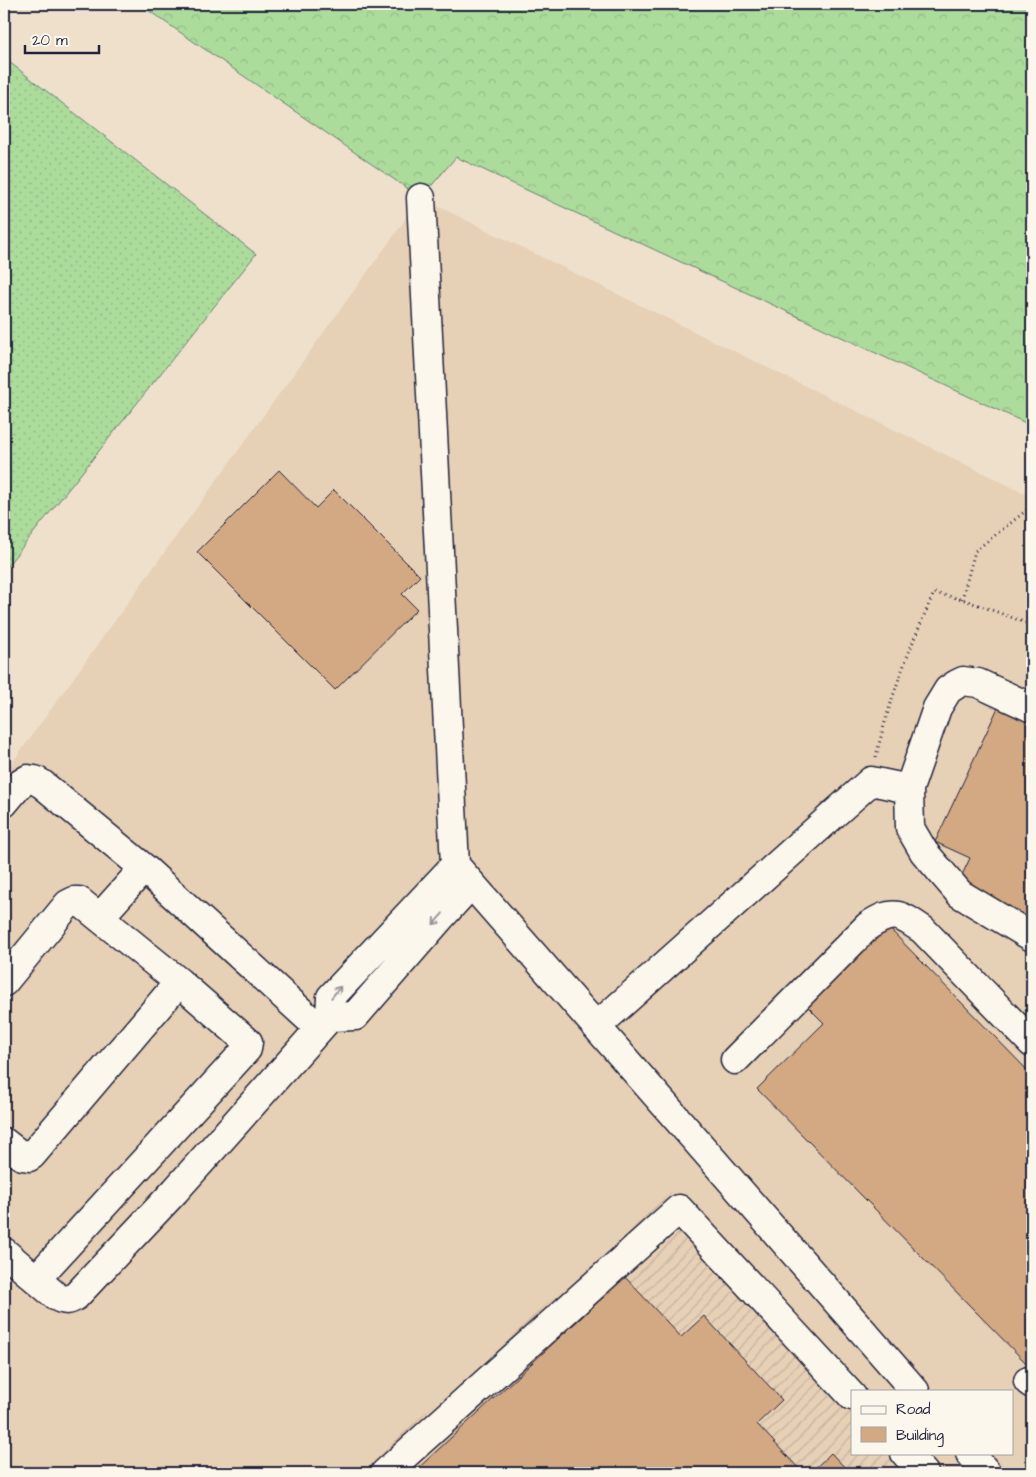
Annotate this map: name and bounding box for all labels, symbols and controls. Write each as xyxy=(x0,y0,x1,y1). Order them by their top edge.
scale bar xyxy=(25,22,99,54)
text: 20 m xyxy=(32,30,68,51)
one-way arrow xyxy=(433,913,444,926)
one-way arrow xyxy=(330,986,341,999)
legend xyxy=(851,1390,1014,1454)
text: Road xyxy=(896,1399,931,1420)
text: Building xyxy=(896,1425,944,1447)

